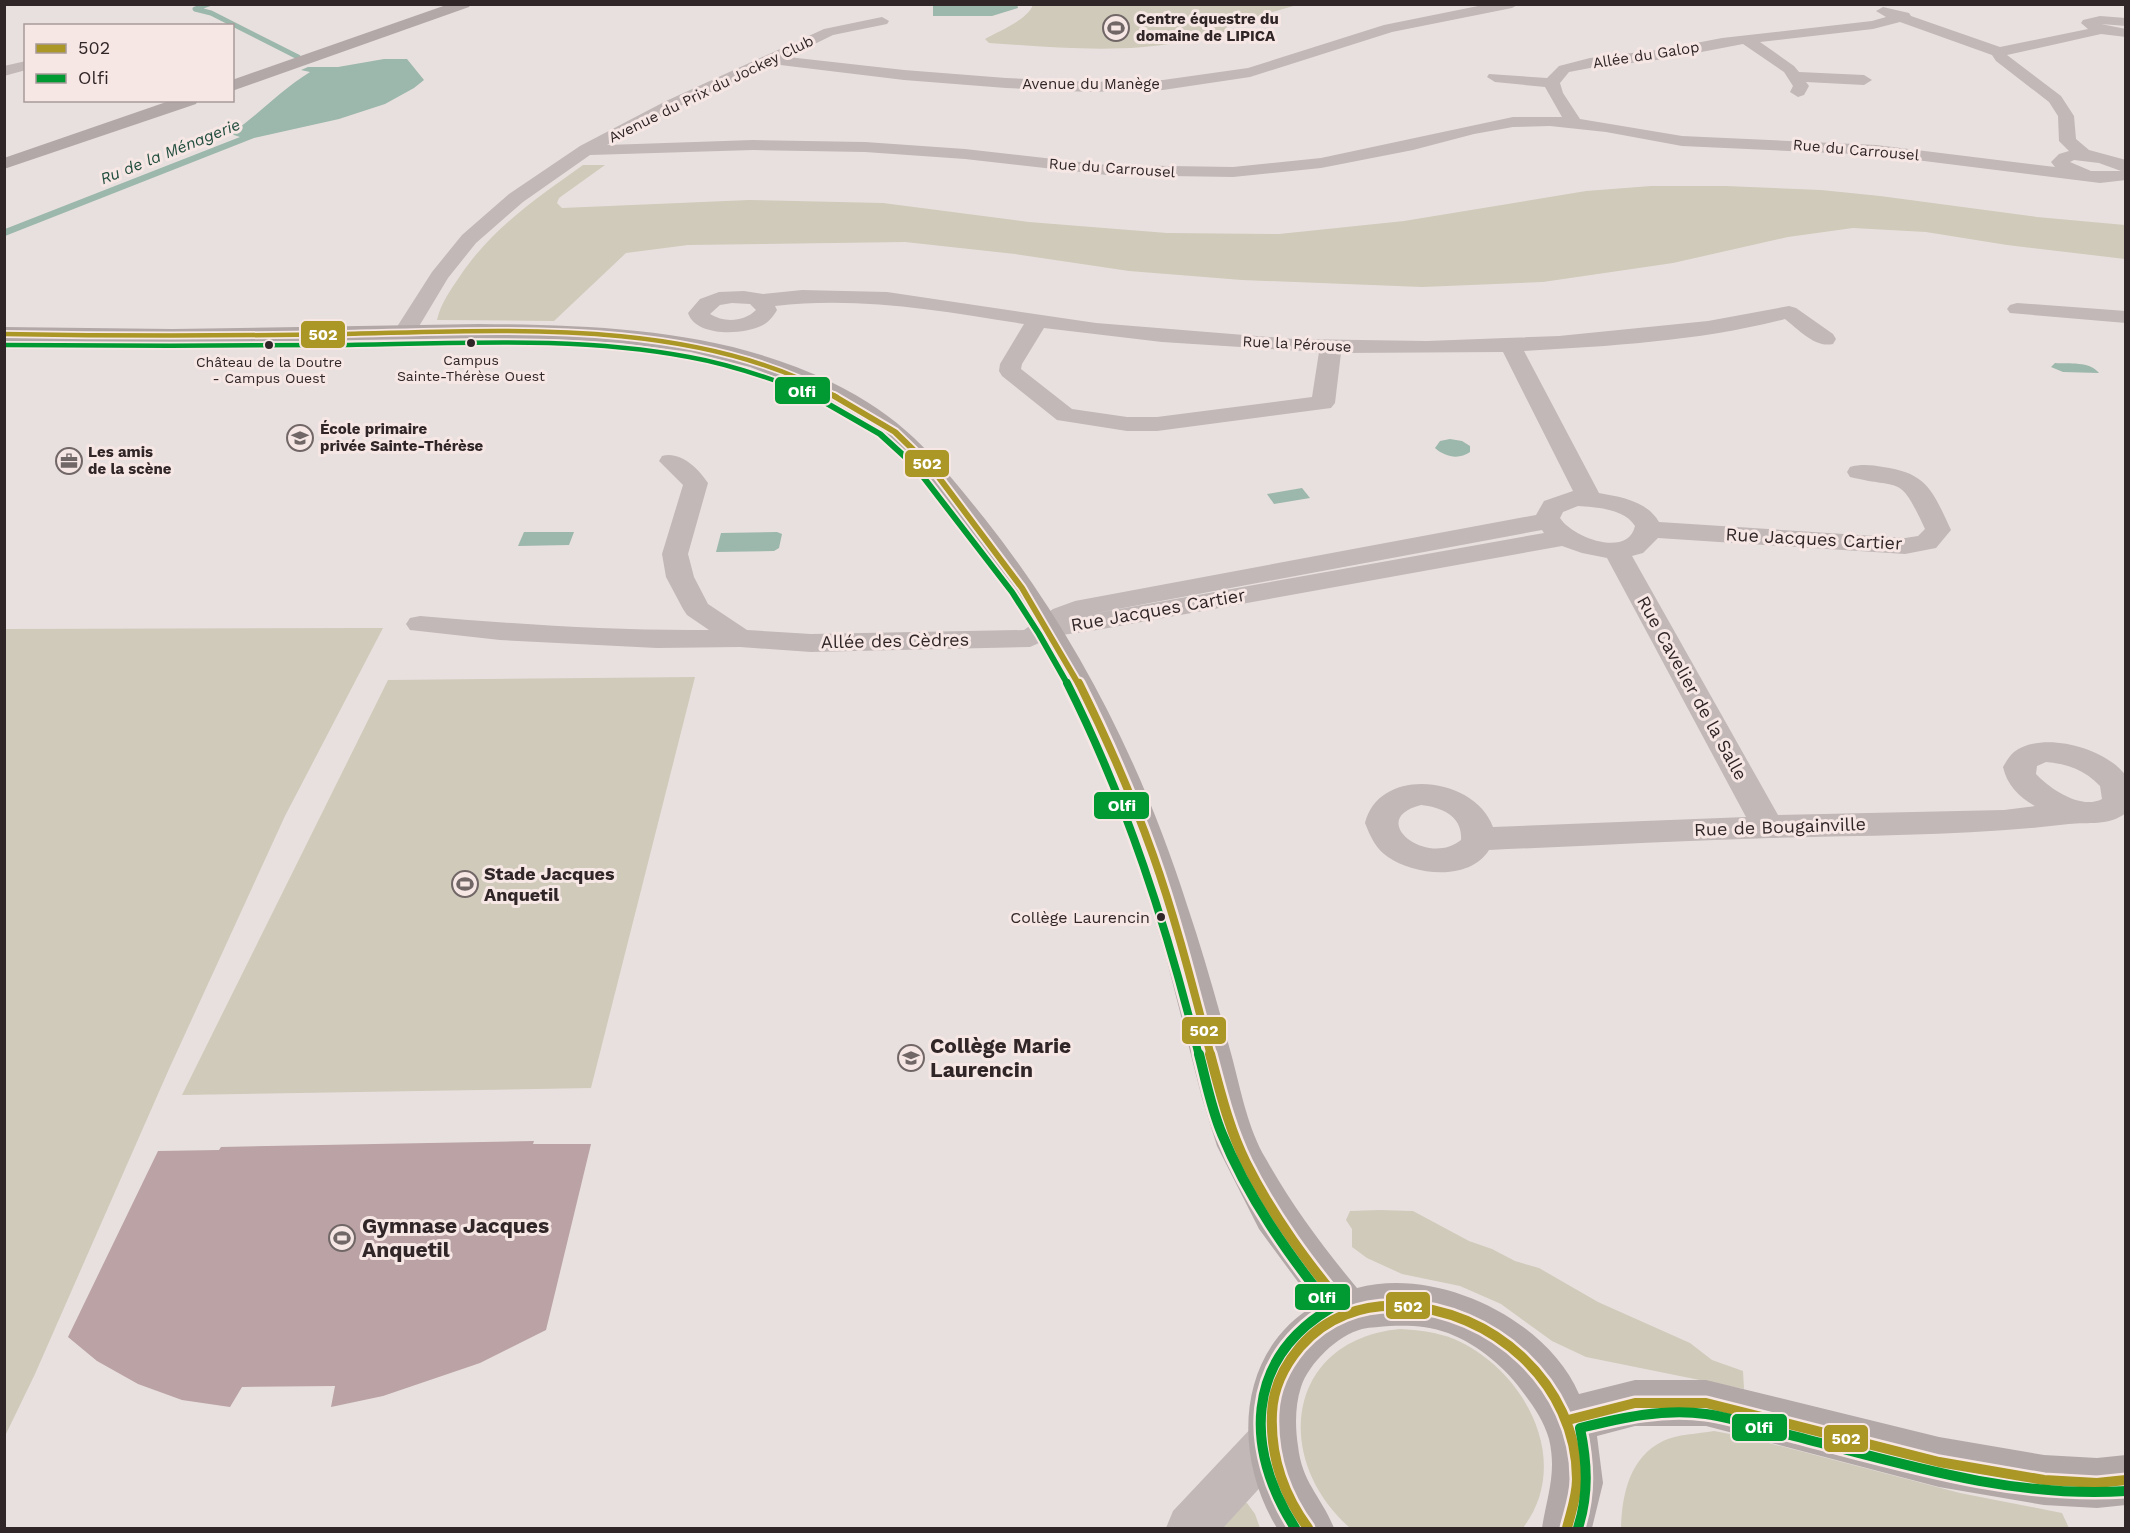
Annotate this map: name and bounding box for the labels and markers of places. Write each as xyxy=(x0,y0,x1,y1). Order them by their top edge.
place label: Centre équestre du domaine de LIPICA xyxy=(1136,10,1279,45)
sports icon: Centre équestre du domaine de LIPICA xyxy=(1101,13,1131,43)
marker: Campus Sainte-Thérèse Ouest xyxy=(465,337,477,349)
marker: Château de la Doutre - Campus Ouest xyxy=(263,339,275,351)
place label: Campus Sainte-Thérèse Ouest xyxy=(397,352,545,384)
place label: Château de la Doutre - Campus Ouest xyxy=(196,354,342,386)
place label: École primaire privée Sainte-Thérèse xyxy=(320,420,484,455)
school or university icon: École primaire privée Sainte-Thérèse xyxy=(285,423,315,453)
place label: Les amis de la scène xyxy=(88,443,172,478)
office icon: Les amis de la scène xyxy=(54,446,84,476)
place label: Stade Jacques Anquetil xyxy=(484,863,615,905)
sports icon: Stade Jacques Anquetil xyxy=(450,869,480,899)
place label: Collège Laurencin xyxy=(1010,908,1150,927)
marker: Collège Laurencin xyxy=(1155,911,1167,923)
place label: Collège Marie Laurencin xyxy=(930,1033,1071,1082)
school or university icon: Collège Marie Laurencin xyxy=(896,1043,926,1073)
place label: Gymnase Jacques Anquetil xyxy=(362,1213,549,1262)
sports icon: Gymnase Jacques Anquetil xyxy=(327,1223,357,1253)

